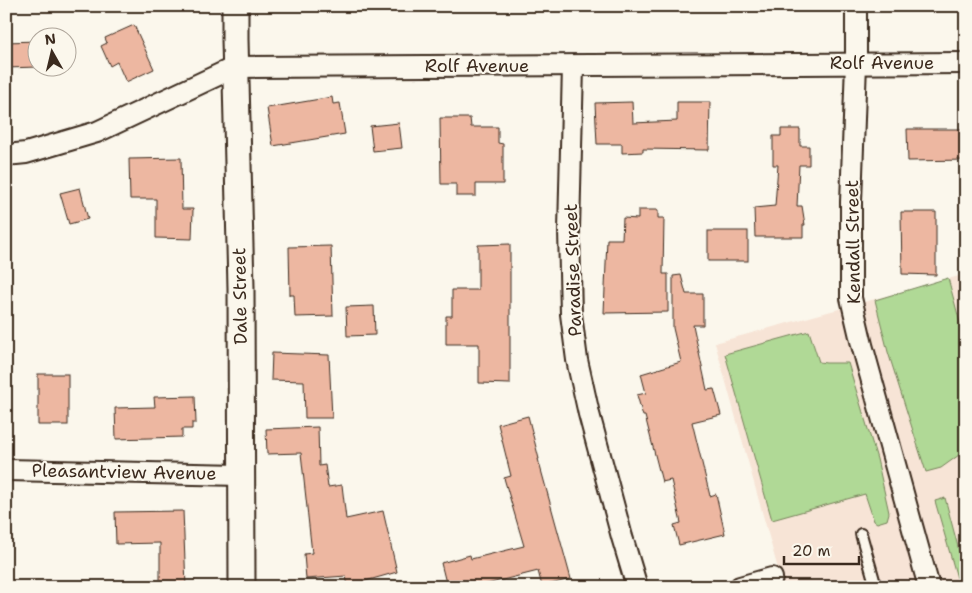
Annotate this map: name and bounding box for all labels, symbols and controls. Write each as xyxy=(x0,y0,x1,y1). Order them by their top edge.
north arrow xyxy=(28,28,78,78)
text: N xyxy=(43,29,57,49)
street label: Rolf Avenue xyxy=(830,51,934,75)
street label: Rolf Avenue xyxy=(425,54,529,78)
street label: Kendall Street xyxy=(840,179,866,304)
street label: Paradise Street xyxy=(559,203,587,337)
street label: Dale Street xyxy=(227,247,253,345)
street label: Pleasantview Avenue xyxy=(31,458,217,486)
scale bar xyxy=(784,533,860,565)
text: 20 m xyxy=(792,541,831,561)

